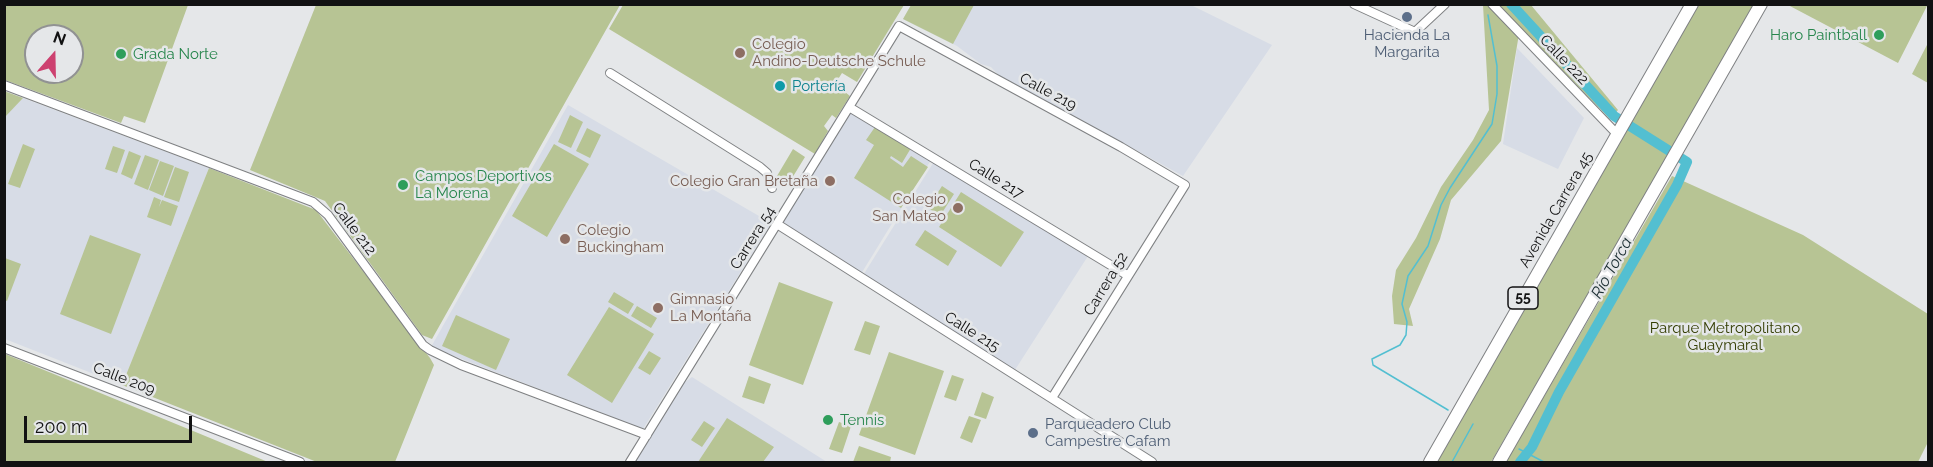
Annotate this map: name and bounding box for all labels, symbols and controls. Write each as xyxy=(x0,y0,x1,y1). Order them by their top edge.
marker: Hacienda La Margarita xyxy=(1400,10,1414,24)
north arrow xyxy=(24,24,84,84)
place label: Hacienda La Margarita xyxy=(1364,26,1450,61)
place label: Haro Paintball xyxy=(1770,26,1867,44)
text: N xyxy=(51,27,69,50)
marker: Haro Paintball xyxy=(1872,28,1886,42)
street label: Calle 222 xyxy=(1536,31,1592,89)
place label: Colegio Andino-Deutsche Schule xyxy=(752,35,926,70)
place label: Grada Norte xyxy=(133,45,218,63)
marker: Colegio Andino-Deutsche Schule xyxy=(733,46,747,60)
marker: Grada Norte xyxy=(114,47,128,61)
street label: Calle 219 xyxy=(1016,69,1080,115)
place label: Portería xyxy=(792,77,846,95)
marker: Portería xyxy=(773,79,787,93)
street label: Avenida Carrera 45 xyxy=(1516,149,1596,271)
street label: Calle 217 xyxy=(965,155,1027,203)
place label: Campos Deportivos La Morena xyxy=(415,167,552,202)
place label: Colegio Gran Bretaña xyxy=(670,172,818,190)
marker: Colegio Gran Bretaña xyxy=(823,174,837,188)
marker: Campos Deportivos La Morena xyxy=(396,178,410,192)
place label: Colegio San Mateo xyxy=(872,190,946,225)
street label: Calle 212 xyxy=(328,199,380,259)
marker: Colegio San Mateo xyxy=(951,201,965,215)
street label: Carrera 54 xyxy=(727,203,779,273)
place label: Colegio Buckingham xyxy=(577,221,664,256)
marker: Colegio Buckingham xyxy=(558,232,572,246)
water label: Río Torca xyxy=(1587,234,1637,302)
street label: Carrera 52 xyxy=(1080,249,1132,319)
road number: 55 xyxy=(1508,287,1538,309)
place label: Gimnasio La Montaña xyxy=(670,290,751,325)
marker: Gimnasio La Montaña xyxy=(651,301,665,315)
street label: Calle 215 xyxy=(941,308,1003,356)
park label: Parque Metropolitano Guaymaral xyxy=(1650,319,1800,354)
street label: Calle 209 xyxy=(90,359,158,399)
scale bar xyxy=(27,404,195,442)
place label: Tennis xyxy=(840,411,884,429)
marker: Tennis xyxy=(821,413,835,427)
place label: Parqueadero Club Campestre Cafam xyxy=(1045,415,1171,450)
text: 200 m xyxy=(35,416,88,437)
marker: Parqueadero Club Campestre Cafam xyxy=(1026,426,1040,440)

